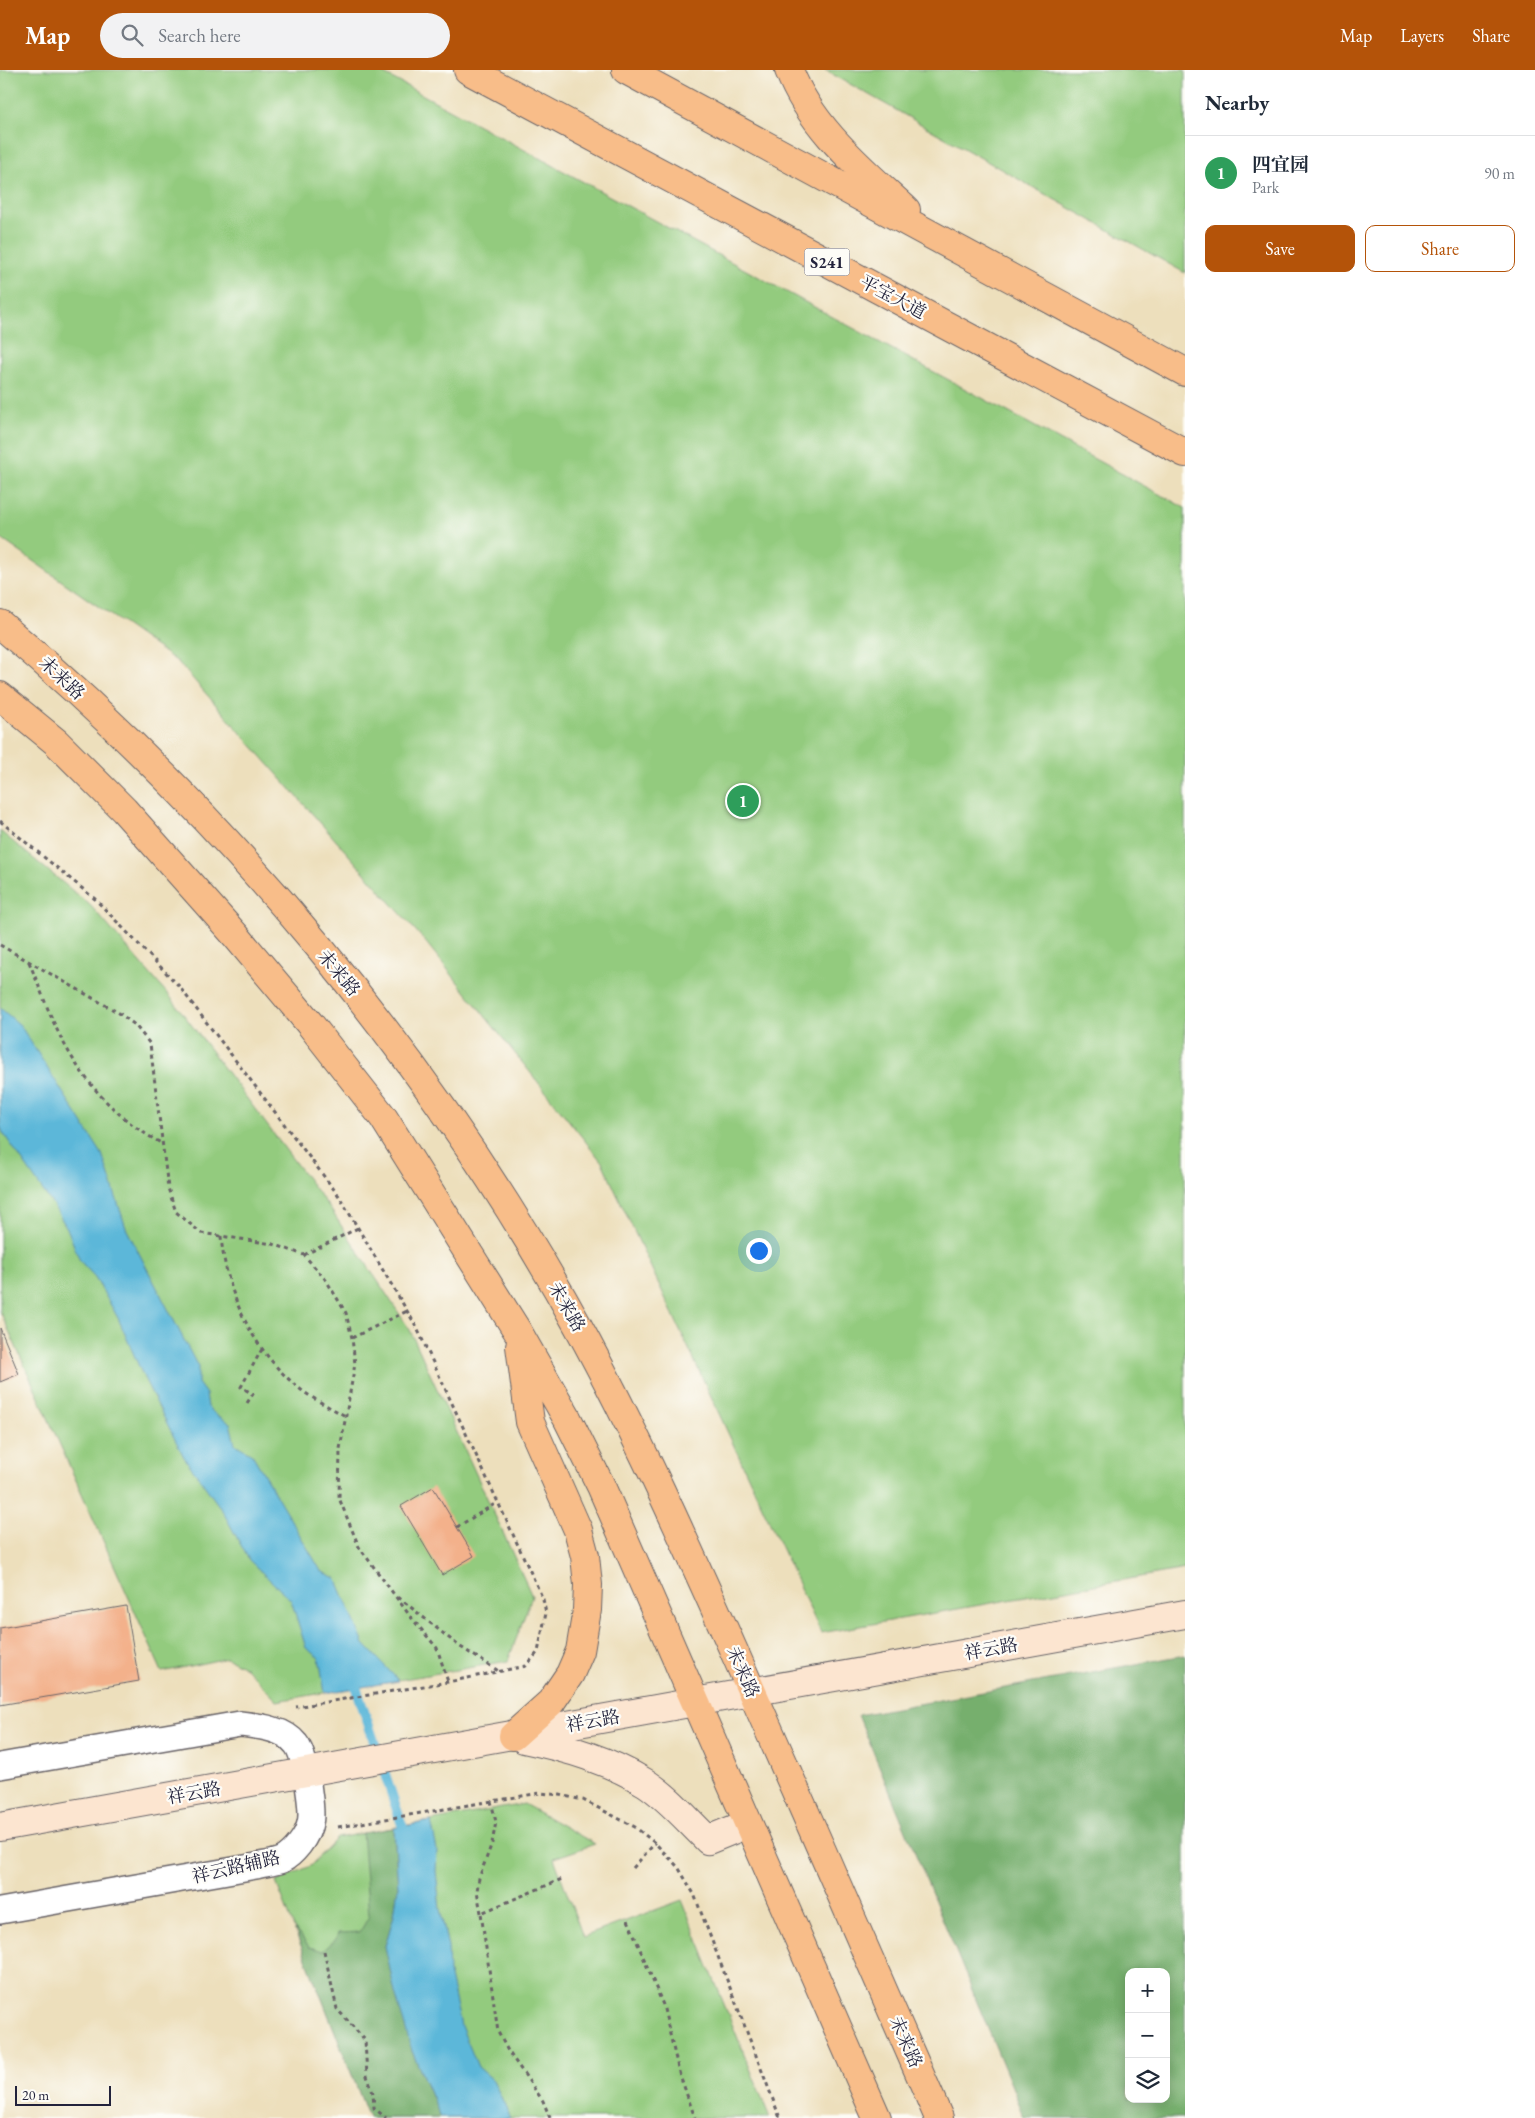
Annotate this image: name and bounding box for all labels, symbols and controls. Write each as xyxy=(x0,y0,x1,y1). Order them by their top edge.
search box xyxy=(100,13,450,58)
text: Map xyxy=(25,20,70,51)
icon: search xyxy=(118,21,146,49)
text: Search here xyxy=(158,23,241,48)
text: Map xyxy=(1340,24,1372,47)
text: Layers xyxy=(1400,24,1444,47)
text: Share xyxy=(1472,24,1510,47)
text: Nearby xyxy=(1205,89,1269,116)
text: 四宜园 xyxy=(1252,152,1309,177)
text: 1 xyxy=(1217,163,1225,184)
text: 90 m xyxy=(1484,163,1515,184)
text: Park xyxy=(1252,177,1279,198)
button: Save xyxy=(1205,225,1355,272)
button: Share xyxy=(1365,225,1515,272)
road number: S241 xyxy=(804,248,850,276)
street label: 平宝大道 xyxy=(856,270,930,324)
street label: 未来路 xyxy=(35,651,90,704)
pin: 1 xyxy=(727,782,759,820)
street label: 未来路 xyxy=(313,945,366,1001)
your location xyxy=(746,1238,772,1264)
street label: 未来路 xyxy=(544,1278,591,1336)
street label: 祥云路 xyxy=(962,1632,1019,1665)
street label: 未来路 xyxy=(722,1642,765,1701)
street label: 祥云路 xyxy=(564,1704,621,1737)
street label: 祥云路 xyxy=(165,1776,222,1809)
street label: 祥云路辅路 xyxy=(189,1845,282,1888)
map controls xyxy=(1125,1968,1170,2103)
button: + xyxy=(1125,1968,1170,2013)
street label: 未来路 xyxy=(885,2012,928,2071)
button: − xyxy=(1125,2013,1170,2058)
button: layers xyxy=(1125,2058,1170,2103)
scale bar xyxy=(15,2083,111,2106)
text: 20 m xyxy=(22,2086,49,2104)

